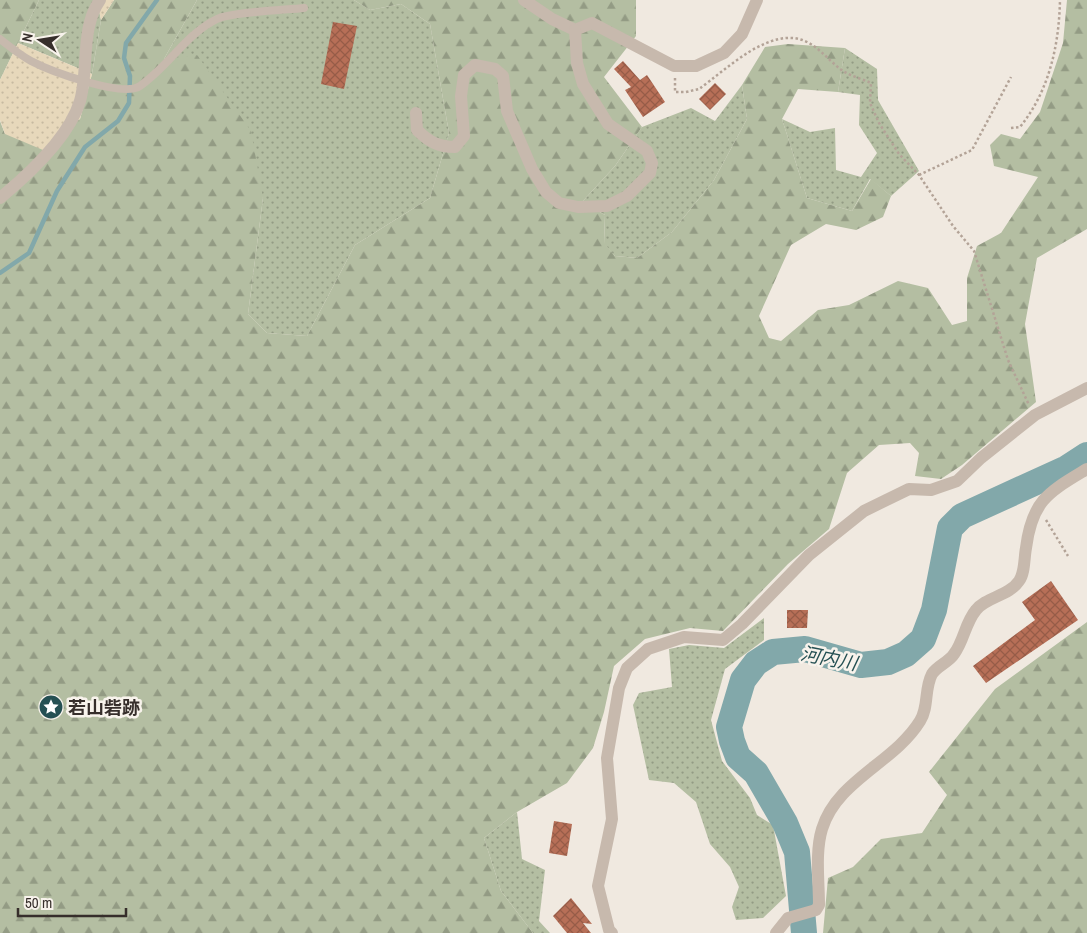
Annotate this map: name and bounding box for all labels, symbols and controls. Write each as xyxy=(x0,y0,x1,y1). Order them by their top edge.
north arrow xyxy=(15,15,65,65)
text: N xyxy=(18,31,37,43)
water label: 河内川 xyxy=(799,640,861,677)
place icon: 若山砦跡 xyxy=(38,694,64,720)
place label: 若山砦跡 xyxy=(68,695,140,720)
scale bar xyxy=(18,886,125,918)
text: 50 m xyxy=(25,892,52,913)

